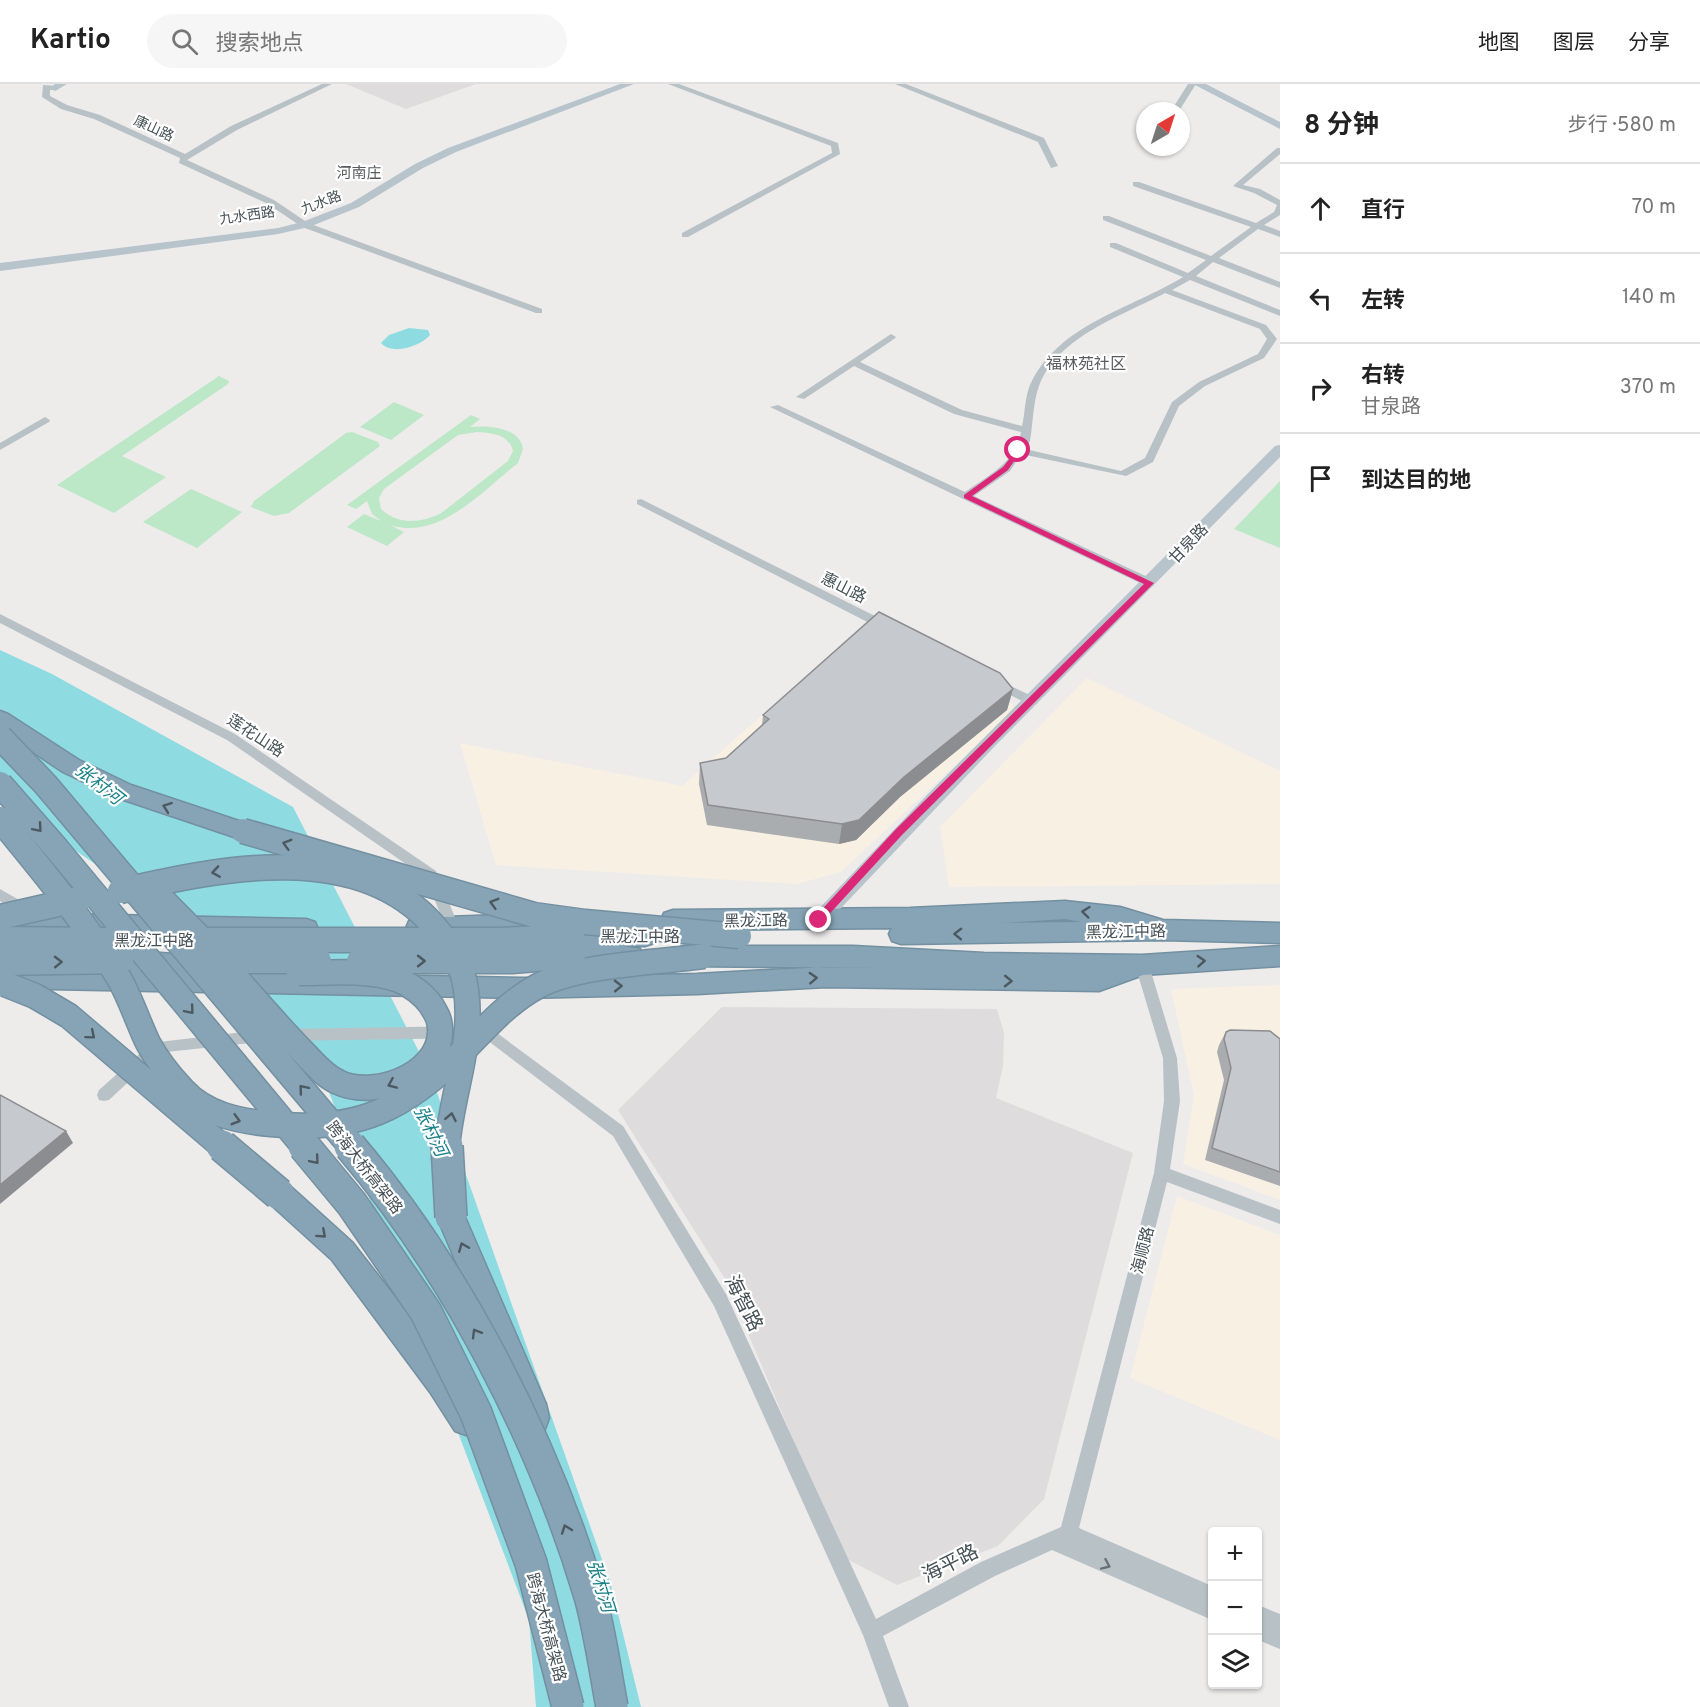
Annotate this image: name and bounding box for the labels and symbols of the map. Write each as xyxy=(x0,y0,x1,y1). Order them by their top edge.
north arrow xyxy=(1136,102,1190,156)
street label: 康山路 xyxy=(131,113,176,146)
district label: 河南庄 xyxy=(336,165,382,184)
street label: 九水路 xyxy=(299,188,344,219)
street label: 九水西路 xyxy=(218,204,276,229)
district label: 福林苑社区 xyxy=(1046,355,1126,375)
route start xyxy=(1004,436,1030,462)
street label: 甘泉路 xyxy=(1166,520,1213,569)
street label: 惠山路 xyxy=(817,569,869,609)
street label: 莲花山路 xyxy=(223,711,287,762)
water label: 张村河 xyxy=(70,759,129,813)
one-way arrow xyxy=(163,802,173,815)
one-way arrow xyxy=(31,821,42,832)
one-way arrow xyxy=(282,839,293,851)
one-way arrow xyxy=(211,865,221,878)
one-way arrow xyxy=(489,898,500,910)
route end xyxy=(805,906,831,932)
one-way arrow xyxy=(1081,906,1091,919)
street label: 黑龙江路 xyxy=(724,911,788,933)
street label: 黑龙江中路 xyxy=(1086,922,1166,944)
street label: 黑龙江中路 xyxy=(600,928,680,948)
one-way arrow xyxy=(953,928,962,940)
street label: 黑龙江中路 xyxy=(114,932,194,952)
one-way arrow xyxy=(417,955,426,967)
one-way arrow xyxy=(1196,955,1205,968)
one-way arrow xyxy=(54,956,63,968)
one-way arrow xyxy=(808,972,817,985)
one-way arrow xyxy=(1003,975,1012,987)
one-way arrow xyxy=(614,980,623,992)
one-way arrow xyxy=(183,1003,194,1014)
one-way arrow xyxy=(84,1028,95,1039)
one-way arrow xyxy=(387,1077,398,1089)
one-way arrow xyxy=(299,1085,310,1096)
water label: 张村河 xyxy=(407,1102,453,1164)
one-way arrow xyxy=(230,1112,240,1125)
one-way arrow xyxy=(444,1113,457,1123)
street label: 跨海大桥高架路 xyxy=(321,1118,406,1219)
one-way arrow xyxy=(308,1153,319,1164)
street label: 海顺路 xyxy=(1128,1225,1159,1276)
one-way arrow xyxy=(315,1227,326,1238)
one-way arrow xyxy=(458,1243,470,1254)
street label: 海智路 xyxy=(717,1271,767,1337)
one-way arrow xyxy=(472,1329,484,1339)
one-way arrow xyxy=(560,1524,573,1535)
street label: 海平路 xyxy=(918,1540,984,1590)
water label: 张村河 xyxy=(581,1557,619,1618)
one-way arrow xyxy=(1100,1557,1111,1569)
street label: 跨海大桥高架路 xyxy=(521,1571,569,1684)

